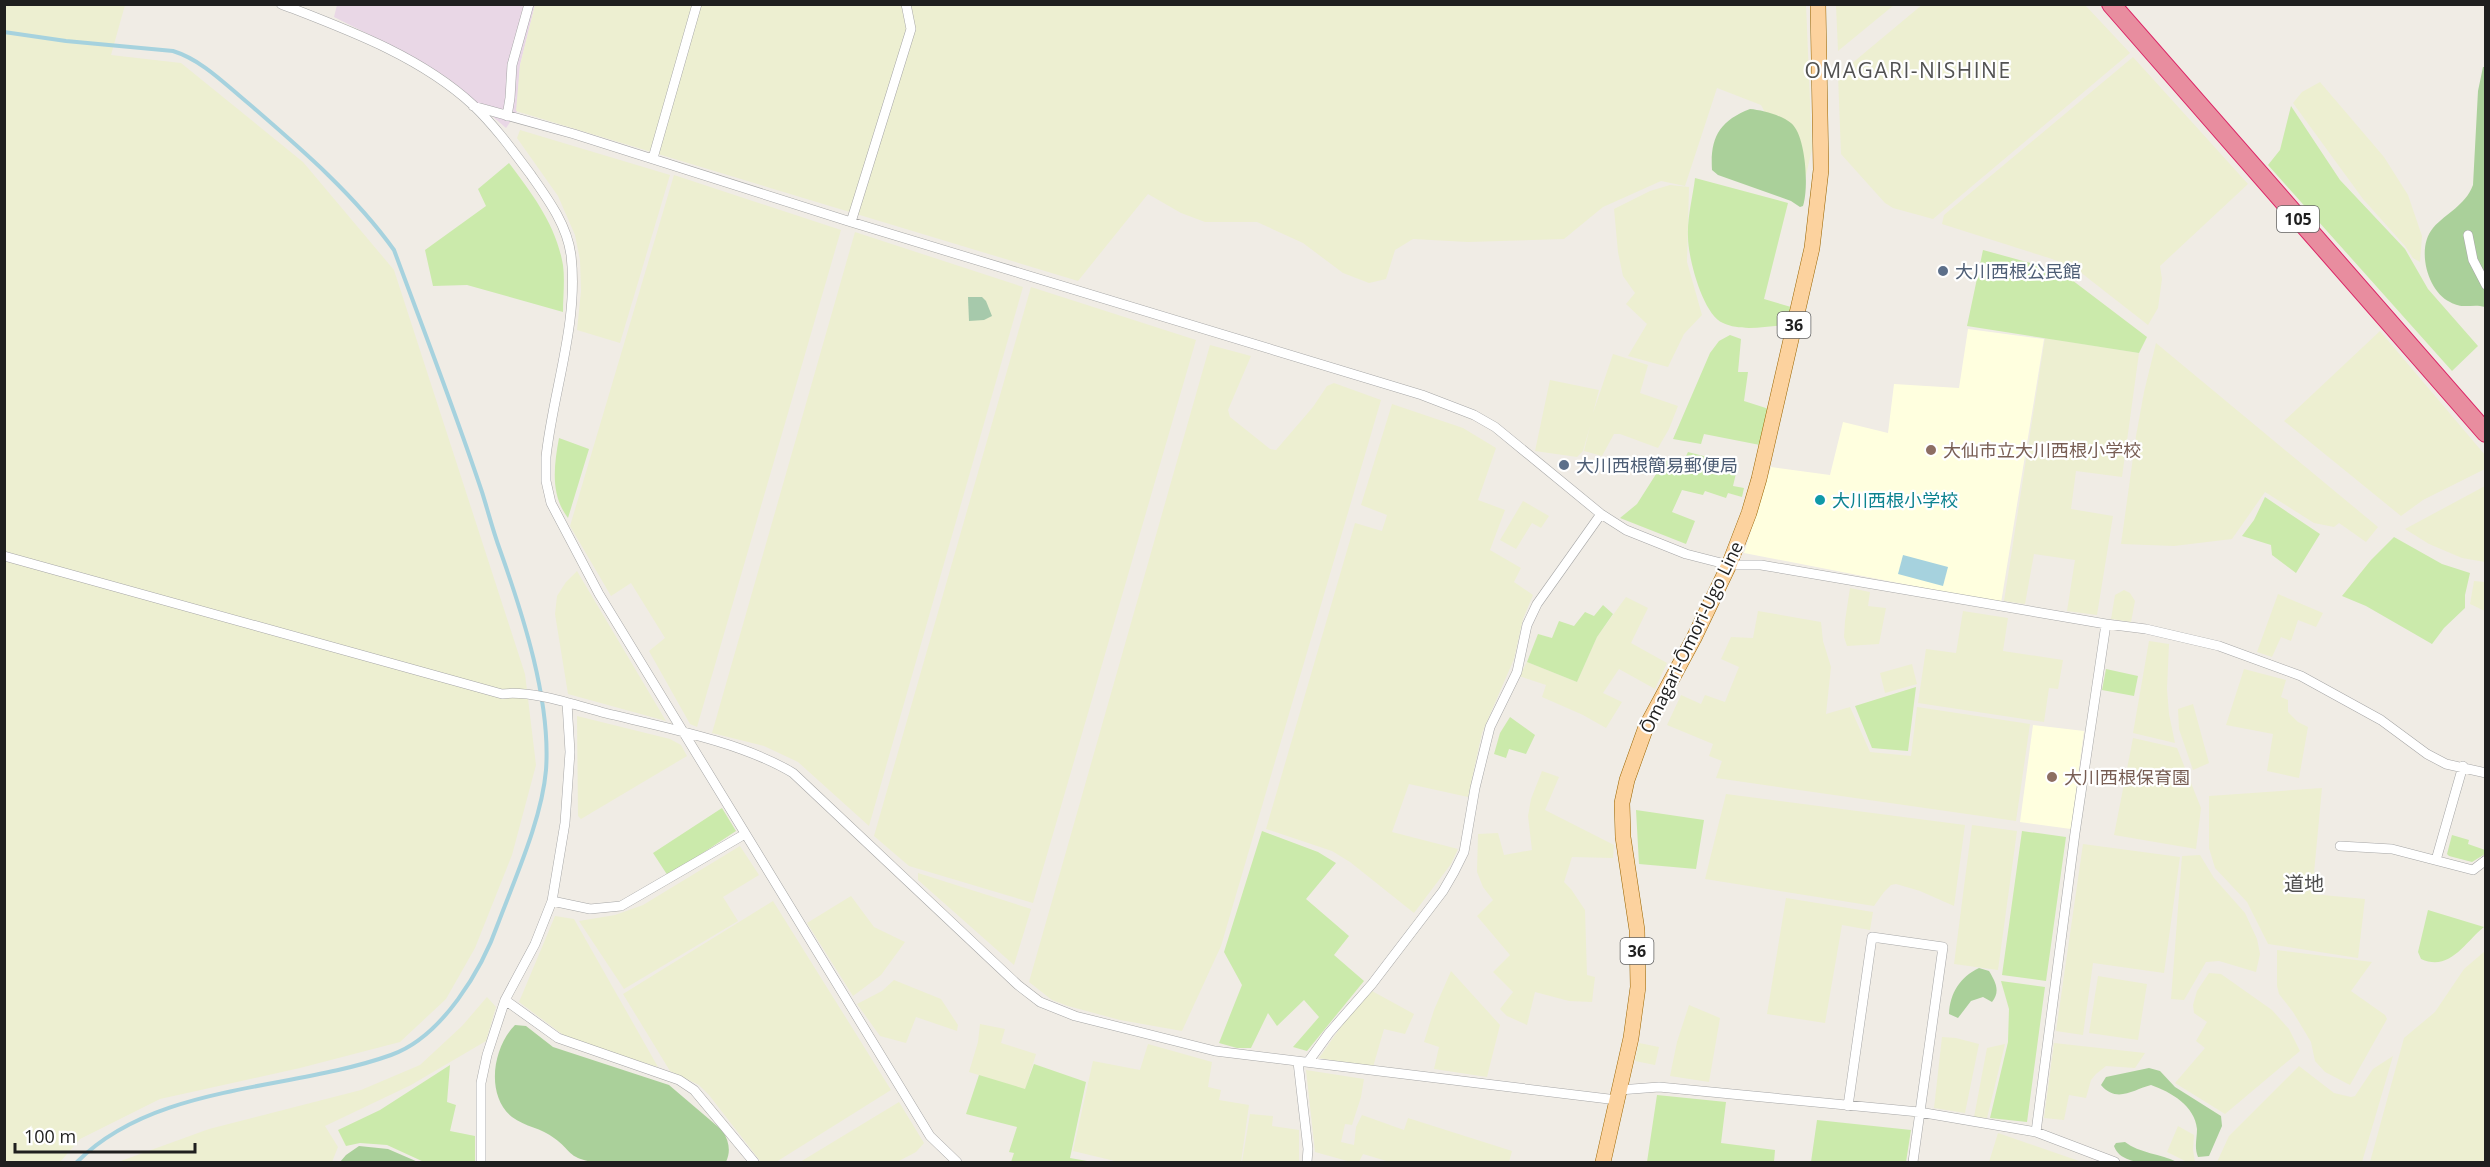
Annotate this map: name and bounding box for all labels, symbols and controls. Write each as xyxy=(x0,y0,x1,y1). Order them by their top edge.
district label: OMAGARI-NISHINE xyxy=(1804,56,2012,84)
road number: 105 xyxy=(2277,206,2319,232)
place label: 大川西根公民館 xyxy=(1955,259,2081,283)
marker: 大川西根公民館 xyxy=(1936,264,1950,278)
road number: 36 xyxy=(1778,312,1810,338)
place label: 大仙市立大川西根小学校 xyxy=(1943,438,2141,462)
marker: 大仙市立大川西根小学校 xyxy=(1924,443,1938,457)
place label: 大川西根簡易郵便局 xyxy=(1576,453,1738,477)
marker: 大川西根簡易郵便局 xyxy=(1557,458,1571,472)
place label: 大川西根小学校 xyxy=(1832,488,1958,512)
marker: 大川西根小学校 xyxy=(1813,493,1827,507)
street label: Ōmagari-Ōmori-Ugo Line xyxy=(1634,537,1748,737)
place label: 大川西根保育園 xyxy=(2064,765,2190,789)
marker: 大川西根保育園 xyxy=(2045,770,2059,784)
district label: 道地 xyxy=(2284,870,2324,897)
road number: 36 xyxy=(1620,938,1654,964)
scale bar xyxy=(15,1116,195,1154)
text: 100 m xyxy=(24,1124,76,1148)

